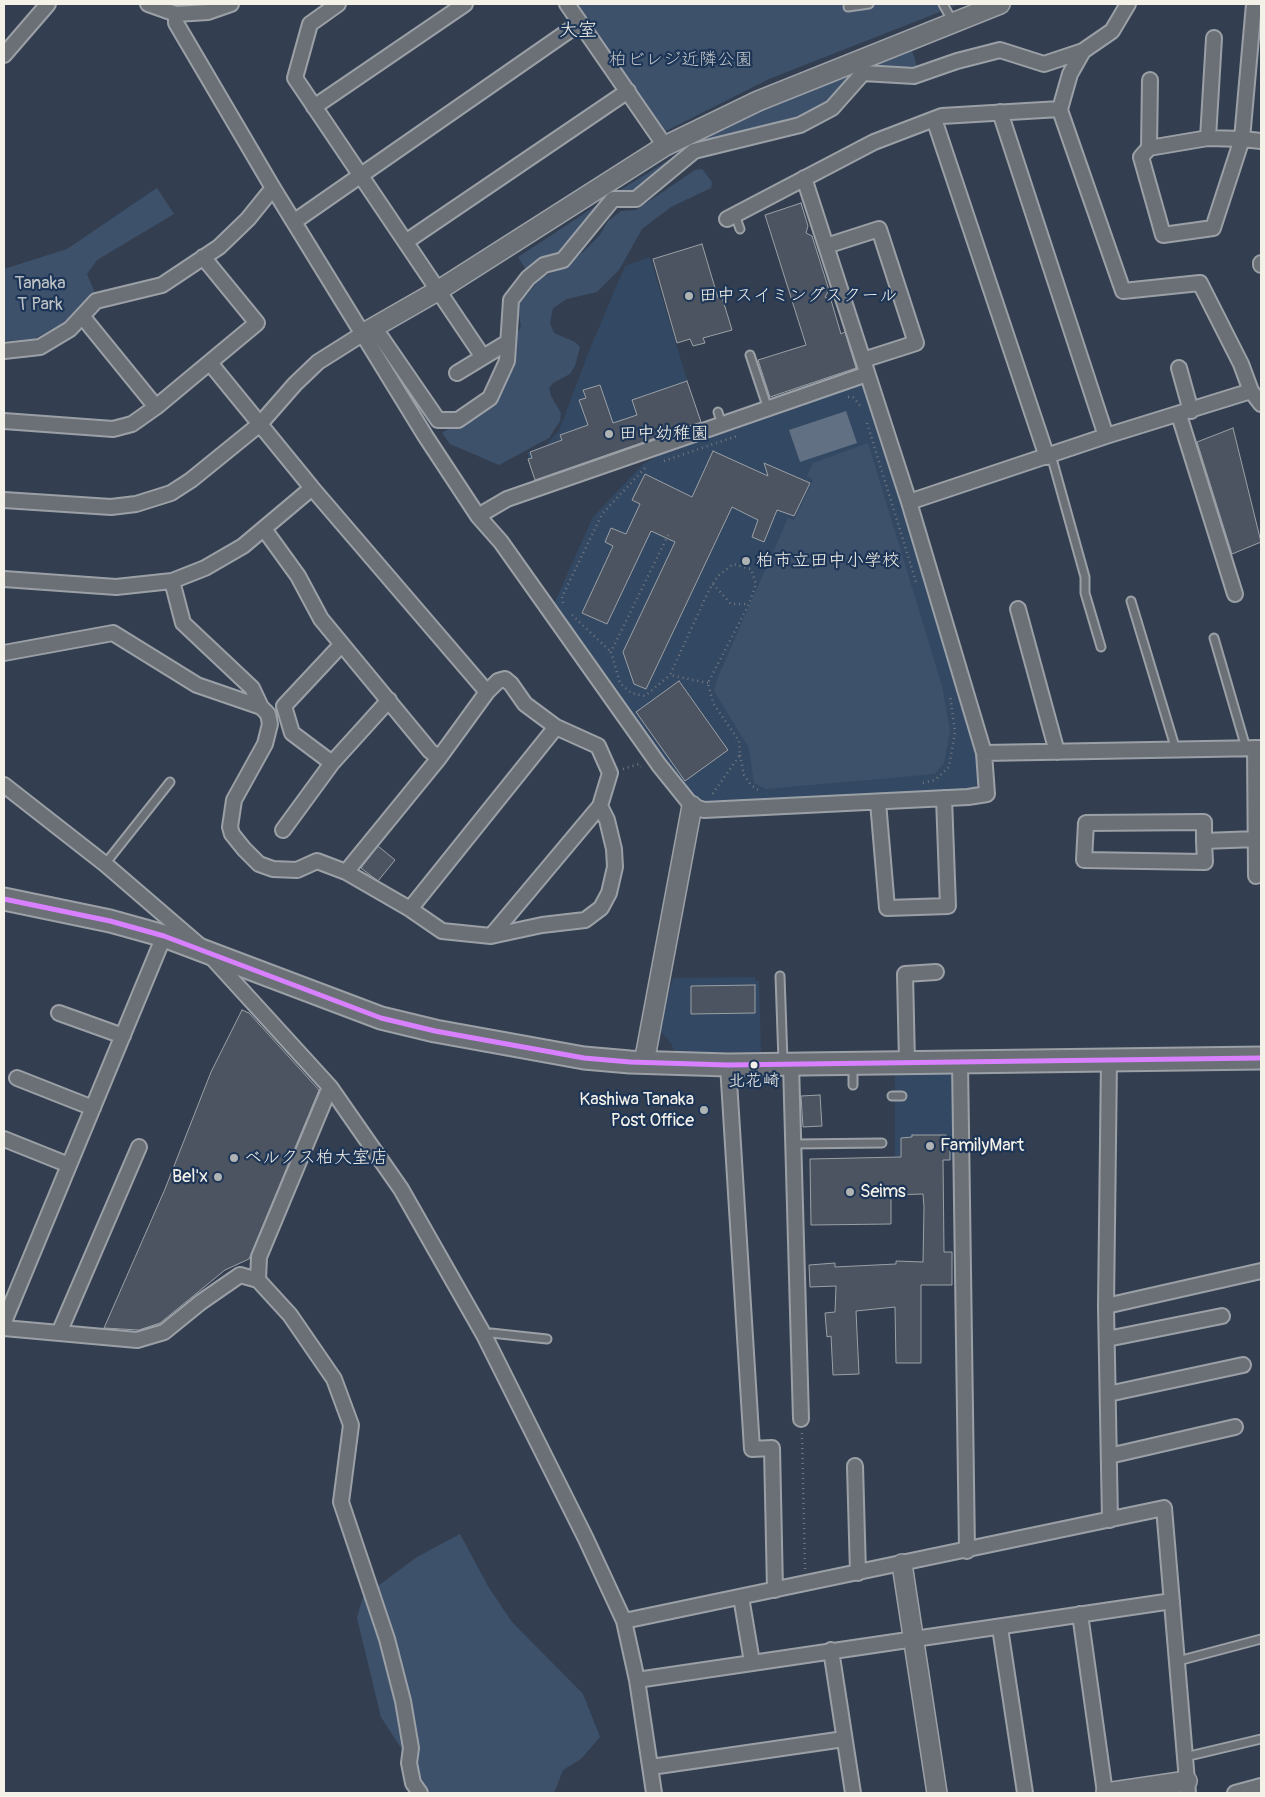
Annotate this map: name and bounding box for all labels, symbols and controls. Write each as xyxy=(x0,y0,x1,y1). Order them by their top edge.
district label: 大室 xyxy=(559,20,597,42)
park label: 柏ビレジ近隣公園 xyxy=(609,49,753,71)
park label: Tanaka T Park xyxy=(14,273,66,316)
place label: 田中スイミングスクール xyxy=(699,285,897,307)
marker: 田中スイミングスクール xyxy=(683,290,695,302)
place label: 田中幼稚園 xyxy=(619,423,709,445)
marker: 田中幼稚園 xyxy=(603,428,615,440)
place label: 柏市立田中小学校 xyxy=(756,550,900,572)
marker: 柏市立田中小学校 xyxy=(740,555,752,567)
marker: 北花崎 xyxy=(749,1060,759,1070)
place label: 北花崎 xyxy=(729,1072,779,1092)
place label: Kashiwa Tanaka Post Office xyxy=(579,1089,694,1132)
marker: Kashiwa Tanaka Post Office xyxy=(698,1104,710,1116)
place label: FamilyMart xyxy=(940,1135,1024,1157)
marker: FamilyMart xyxy=(924,1140,936,1152)
place label: ベルクス柏大室店 xyxy=(244,1147,388,1169)
marker: ベルクス柏大室店 xyxy=(228,1152,240,1164)
place label: Bel'x xyxy=(172,1166,208,1188)
marker: Bel'x xyxy=(212,1171,224,1183)
place label: Seims xyxy=(860,1181,906,1203)
marker: Seims xyxy=(844,1186,856,1198)

